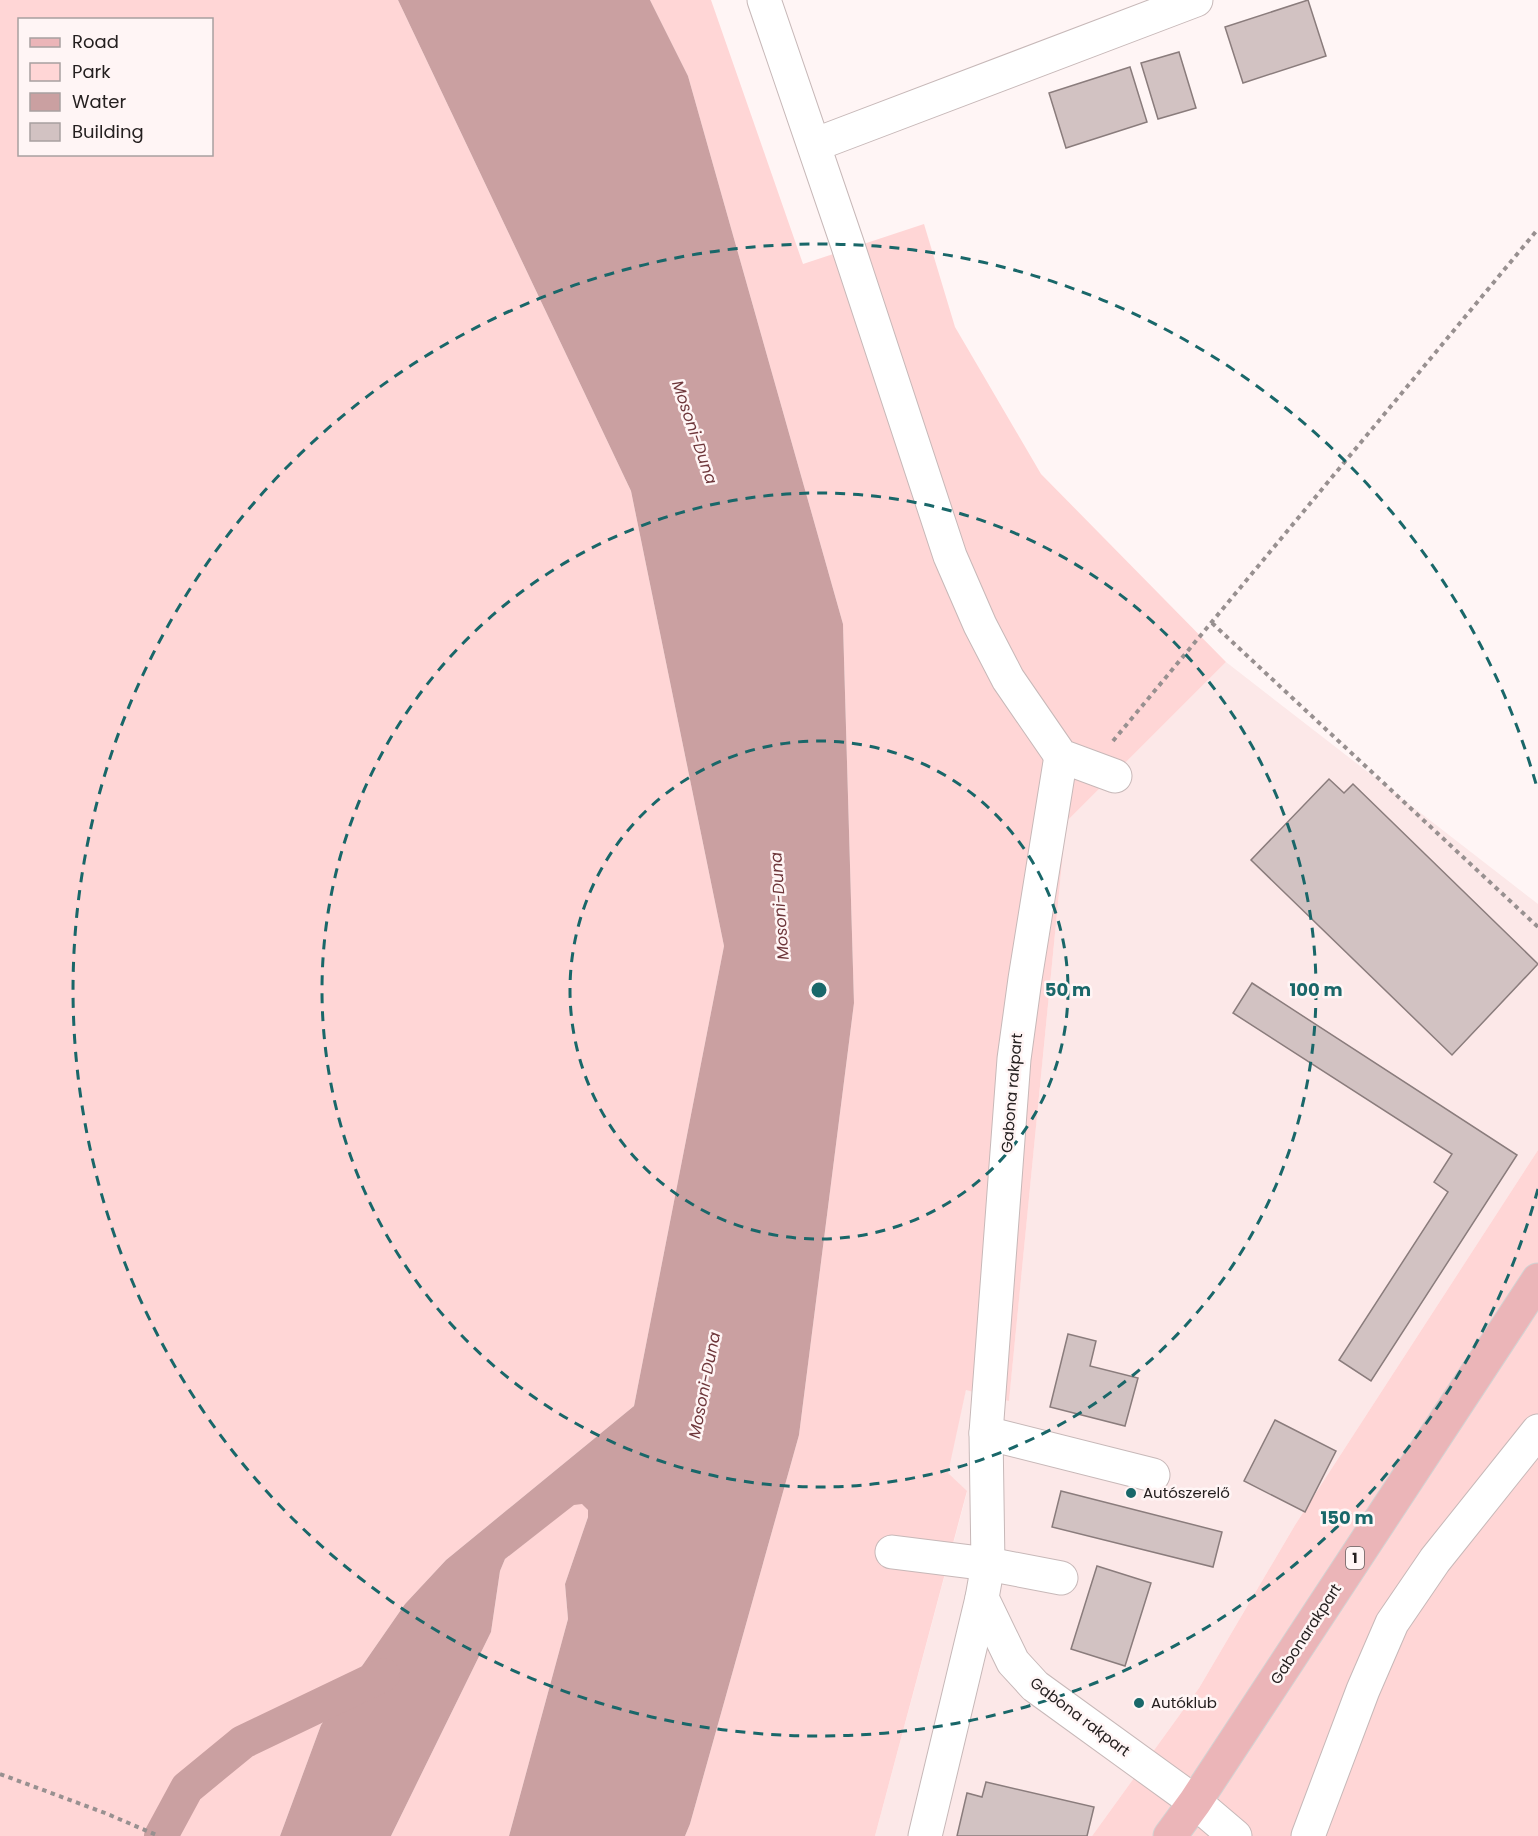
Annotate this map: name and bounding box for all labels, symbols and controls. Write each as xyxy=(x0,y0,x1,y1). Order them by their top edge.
legend xyxy=(18,18,213,156)
text: Road xyxy=(72,29,119,54)
text: Park xyxy=(72,59,111,84)
text: Water xyxy=(72,89,126,114)
text: Building xyxy=(72,119,144,144)
water label: Mosoni-Duna xyxy=(666,377,723,487)
water label: Mosoni-Duna xyxy=(764,851,795,961)
text: 50 m xyxy=(1045,977,1091,1002)
text: 100 m xyxy=(1289,977,1343,1002)
centre of rings xyxy=(809,980,829,1000)
street label: Gabona rakpart xyxy=(996,1032,1027,1154)
water label: Mosoni-Duna xyxy=(683,1330,726,1440)
place label: Autószerelő xyxy=(1143,1482,1230,1503)
marker: Autószerelő xyxy=(1124,1486,1138,1500)
text: 150 m xyxy=(1320,1505,1374,1530)
road number: 1 xyxy=(1346,1547,1364,1569)
street label: Gabonarakpart xyxy=(1265,1579,1346,1688)
street label: Gabona rakpart xyxy=(1026,1672,1135,1761)
place label: Autóklub xyxy=(1151,1692,1217,1713)
marker: Autóklub xyxy=(1132,1696,1146,1710)

